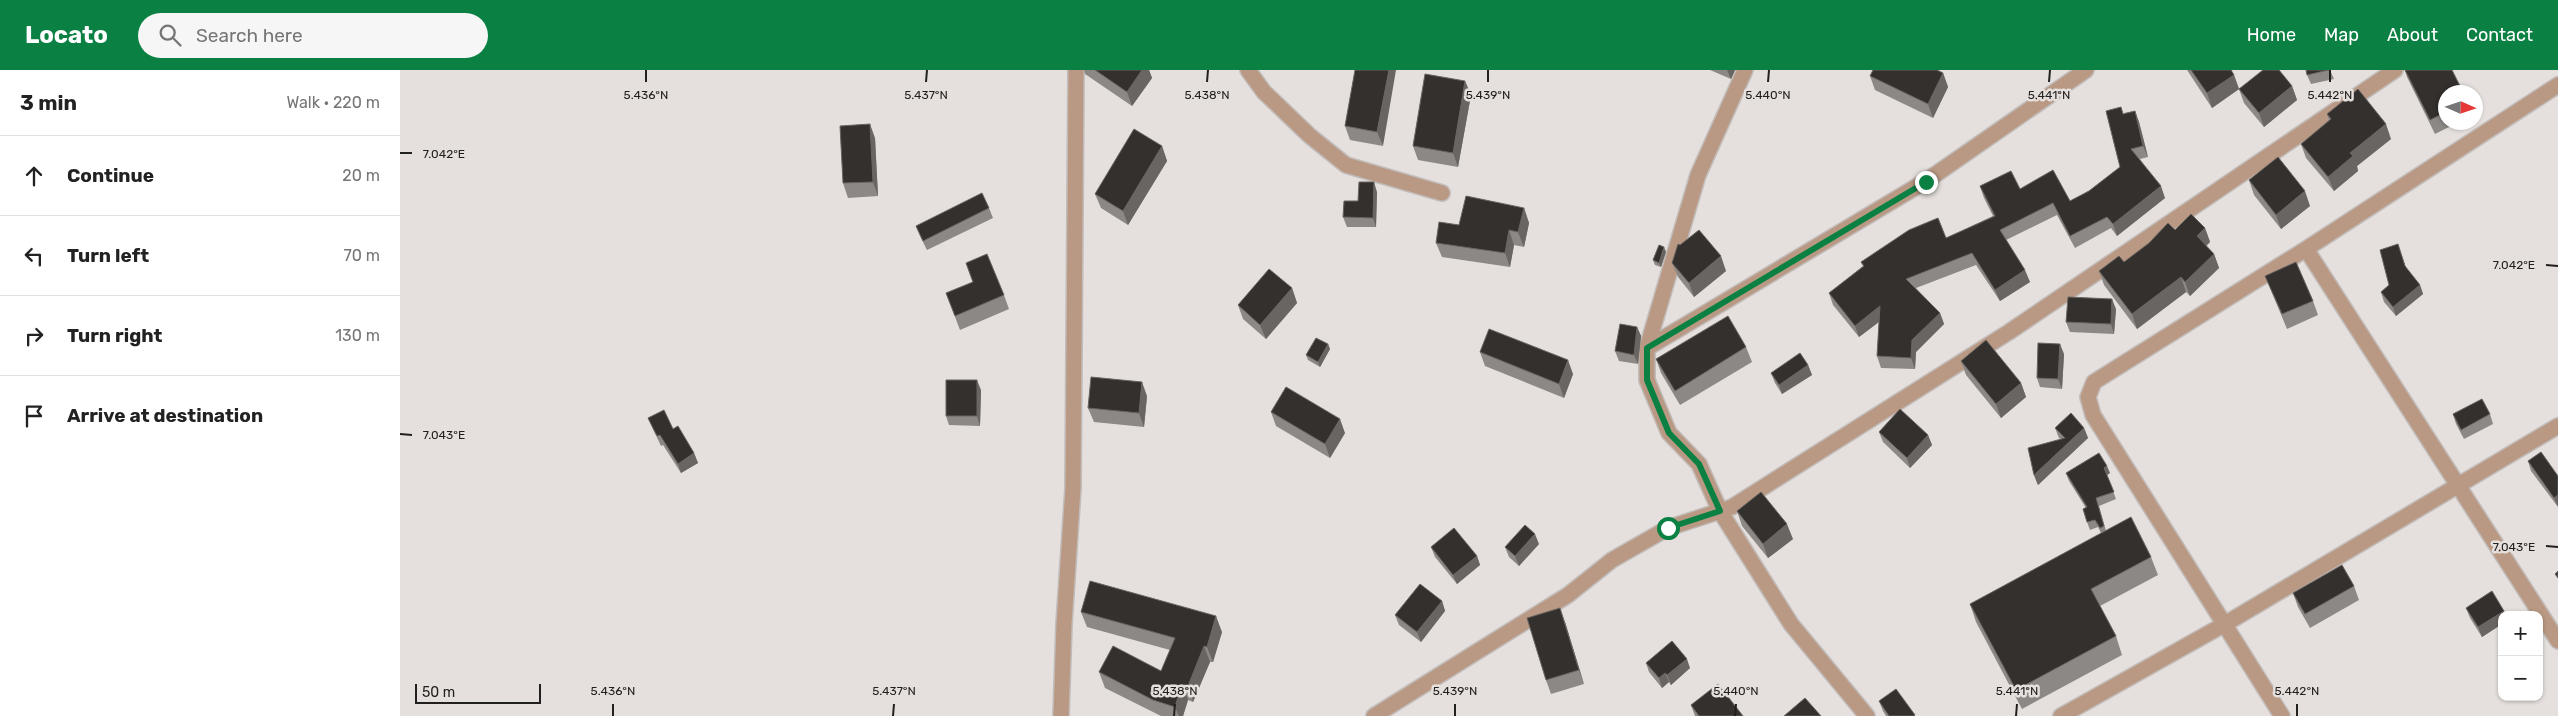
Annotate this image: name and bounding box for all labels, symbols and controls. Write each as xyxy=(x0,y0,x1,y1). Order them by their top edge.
search box xyxy=(138,13,488,58)
text: Locato xyxy=(25,21,108,49)
icon: search xyxy=(156,21,184,49)
text: Search here xyxy=(196,24,303,47)
text: Home xyxy=(2247,24,2296,46)
text: Map xyxy=(2324,24,2359,46)
text: About xyxy=(2387,24,2438,46)
text: Contact xyxy=(2466,24,2533,46)
north arrow xyxy=(2438,85,2483,130)
text: 5.436°N xyxy=(624,88,668,102)
text: 5.437°N xyxy=(904,88,948,102)
text: 5.438°N xyxy=(1184,88,1230,102)
text: 5.439°N xyxy=(1466,88,1510,102)
text: 5.440°N xyxy=(1745,88,1791,102)
text: 5.441°N xyxy=(2028,88,2070,102)
text: 5.442°N xyxy=(2308,88,2352,102)
text: 3 min xyxy=(20,90,77,115)
text: Walk · 220 m xyxy=(287,93,380,112)
text: 7.042°E xyxy=(423,147,465,161)
icon: ahead xyxy=(20,162,48,190)
text: Continue xyxy=(67,164,154,187)
text: 20 m xyxy=(342,166,380,185)
route end xyxy=(1915,171,1938,194)
icon: left xyxy=(20,242,48,270)
text: Turn left xyxy=(67,244,149,267)
text: 70 m xyxy=(343,246,380,265)
text: 7.042°E xyxy=(2493,258,2535,272)
icon: right xyxy=(20,322,48,350)
text: Turn right xyxy=(67,324,162,347)
text: 130 m xyxy=(335,326,380,345)
icon: arrive xyxy=(20,402,48,430)
text: Arrive at destination xyxy=(67,404,263,427)
text: 7.043°E xyxy=(423,428,465,442)
route start xyxy=(1657,517,1680,540)
text: 7.043°E xyxy=(2493,540,2535,554)
map controls xyxy=(2498,611,2543,701)
button: + xyxy=(2498,611,2543,656)
button: − xyxy=(2498,656,2543,701)
scale bar xyxy=(415,681,541,704)
text: 50 m xyxy=(422,684,455,701)
text: 5.436°N xyxy=(591,684,635,698)
text: 5.437°N xyxy=(872,684,916,698)
text: 5.438°N xyxy=(1152,684,1198,698)
text: 5.439°N xyxy=(1433,684,1477,698)
text: 5.440°N xyxy=(1713,684,1759,698)
text: 5.441°N xyxy=(1996,684,2038,698)
text: 5.442°N xyxy=(2275,684,2319,698)

